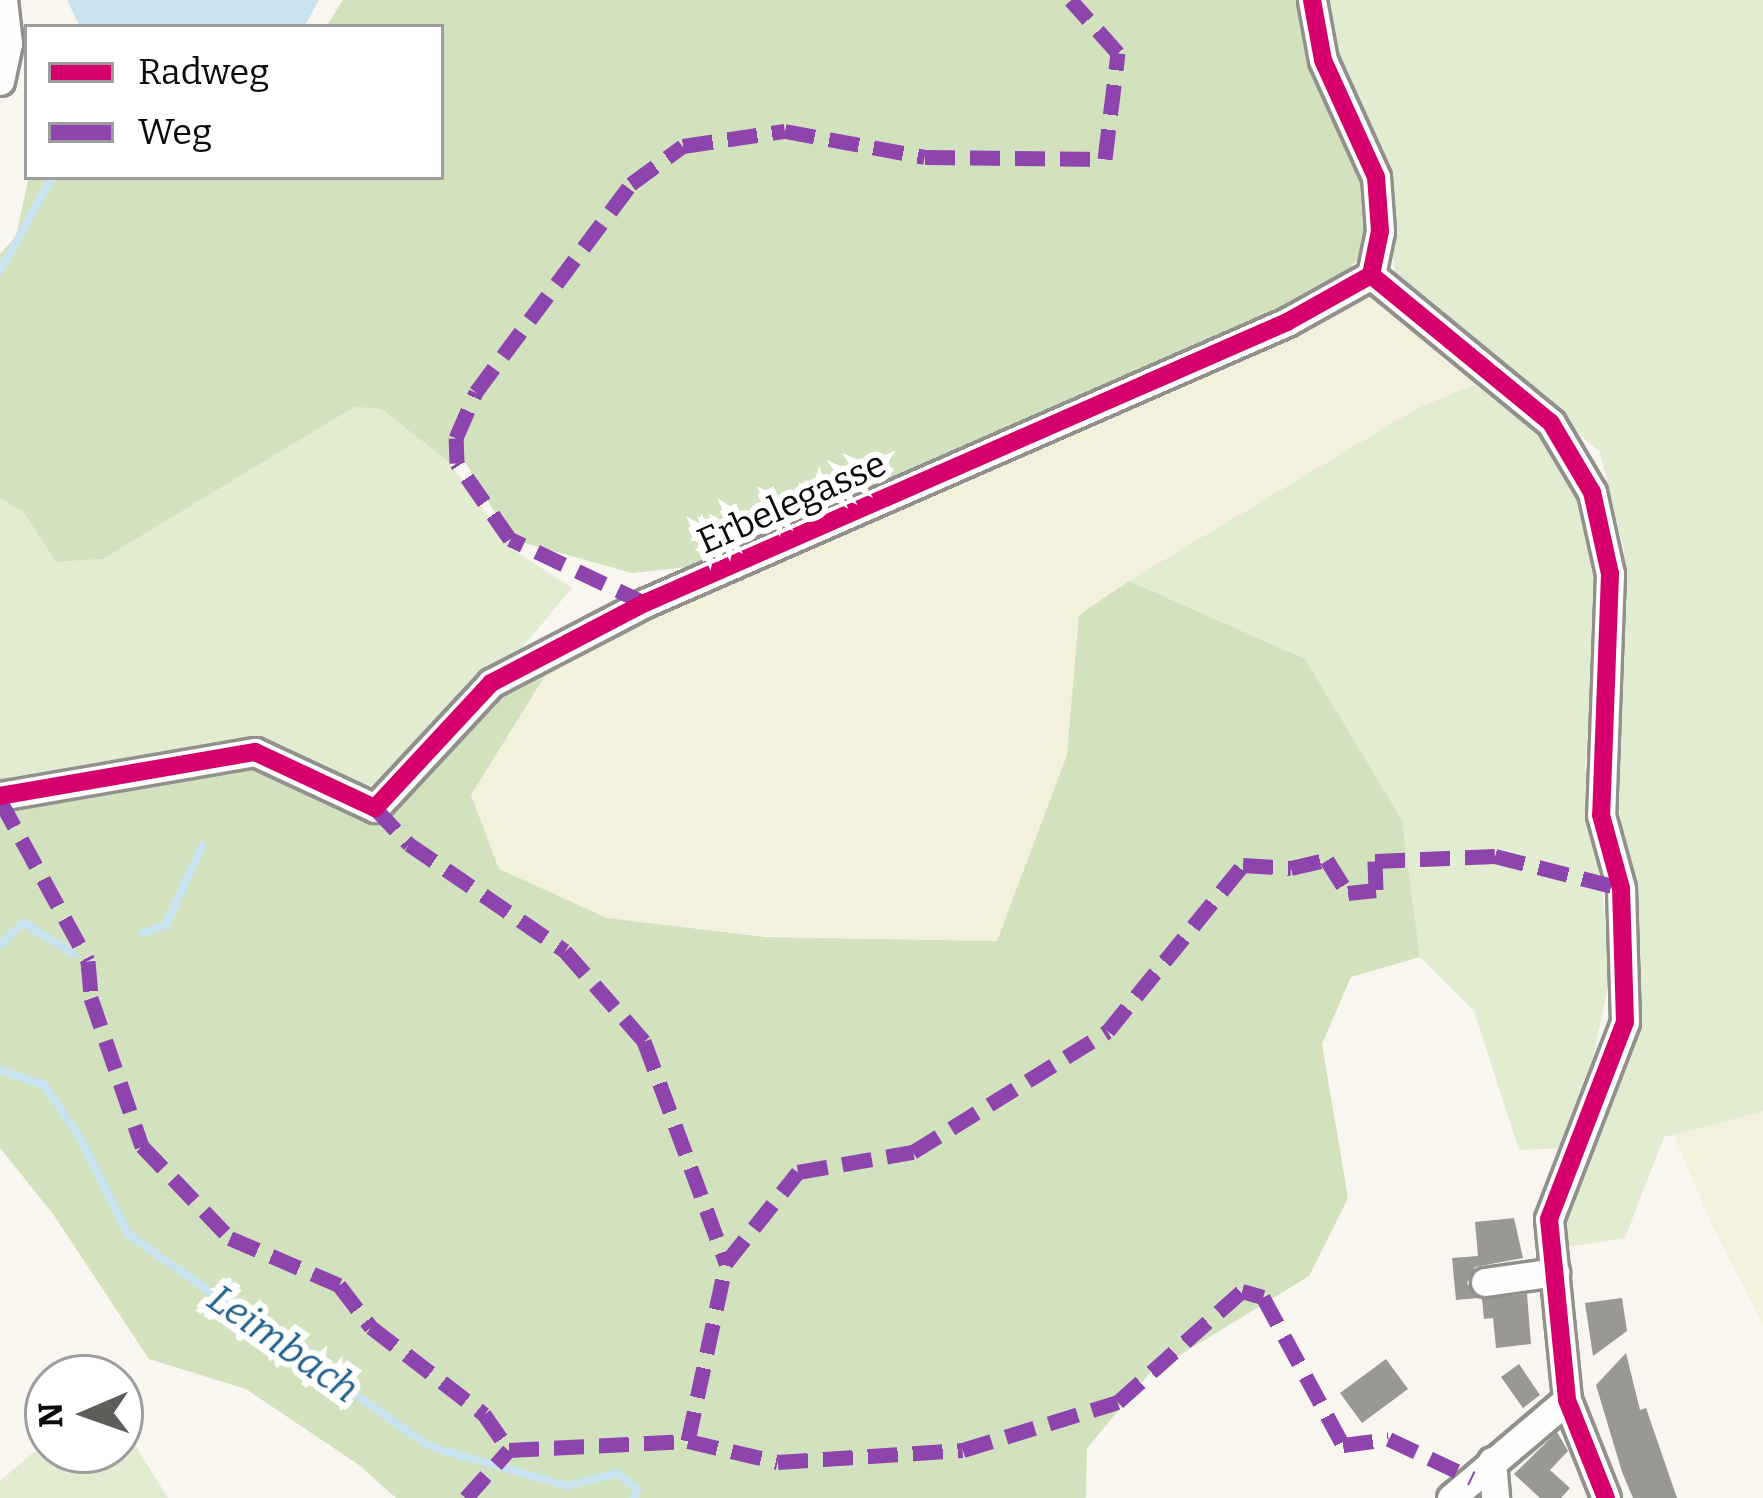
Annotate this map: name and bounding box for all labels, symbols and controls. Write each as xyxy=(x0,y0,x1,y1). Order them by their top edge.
legend xyxy=(24,24,444,180)
text: Radweg xyxy=(138,50,269,94)
text: Weg xyxy=(138,110,212,154)
street label: Erbelegasse xyxy=(691,442,893,564)
water label: Leimbach xyxy=(199,1275,367,1413)
north arrow xyxy=(24,1354,144,1474)
text: N xyxy=(31,1402,71,1429)

